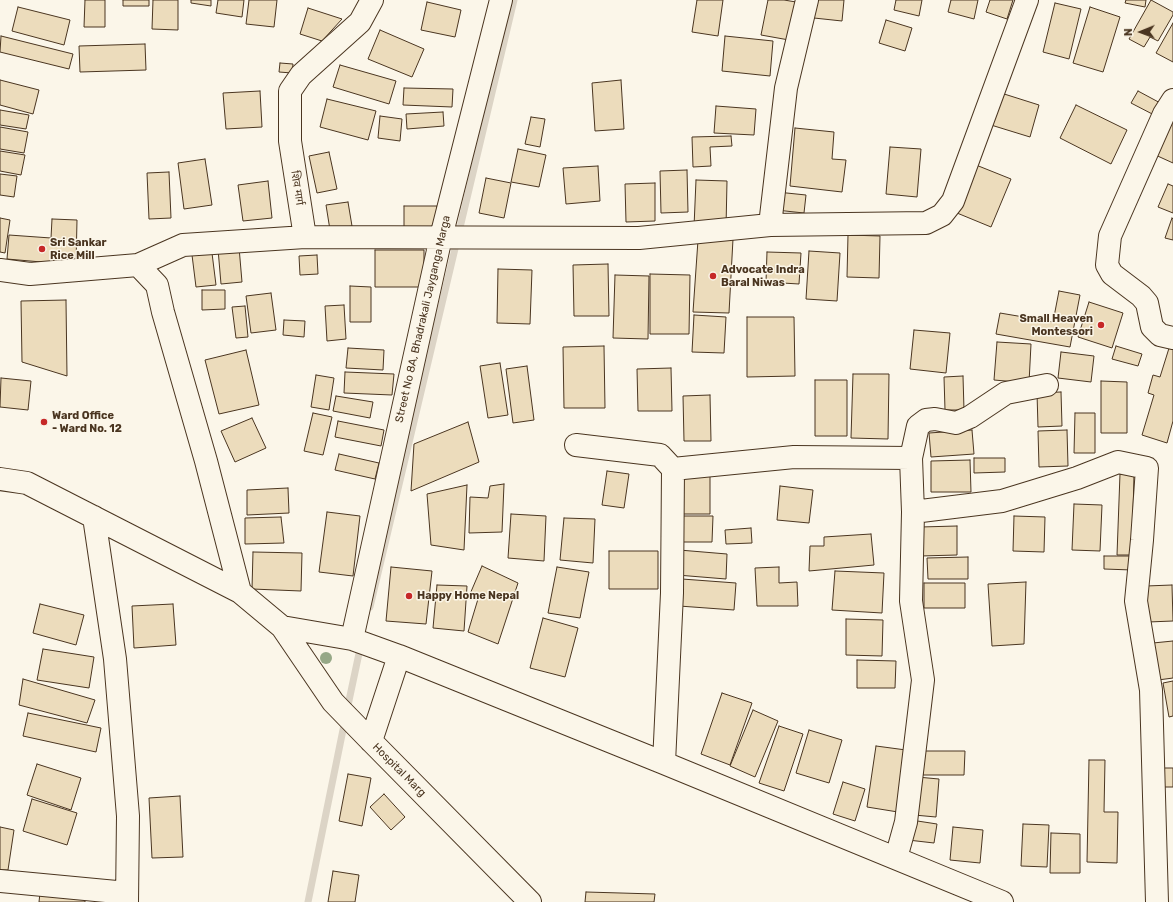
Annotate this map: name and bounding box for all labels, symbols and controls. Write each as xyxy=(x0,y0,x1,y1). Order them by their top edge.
north arrow xyxy=(1121,12,1161,52)
text: N xyxy=(1122,28,1135,36)
street label: शिव मार्ग xyxy=(288,170,306,206)
street label: Street No 8A, Bhadrakali Jayganga Marga xyxy=(393,214,453,424)
place label: Sri Sankar Rice Mill xyxy=(50,236,106,262)
marker: Sri Sankar Rice Mill xyxy=(37,244,47,254)
place label: Advocate Indra Baral Niwas xyxy=(721,263,805,289)
marker: Advocate Indra Baral Niwas xyxy=(708,271,718,281)
place label: Small Heaven Montessori xyxy=(1020,312,1093,338)
marker: Small Heaven Montessori xyxy=(1096,320,1106,330)
place label: Ward Office - Ward No. 12 xyxy=(52,409,122,435)
marker: Ward Office - Ward No. 12 xyxy=(39,417,49,427)
place label: Happy Home Nepal xyxy=(417,589,519,603)
marker: Happy Home Nepal xyxy=(404,591,414,601)
street label: Hospital Marg xyxy=(370,741,428,799)

